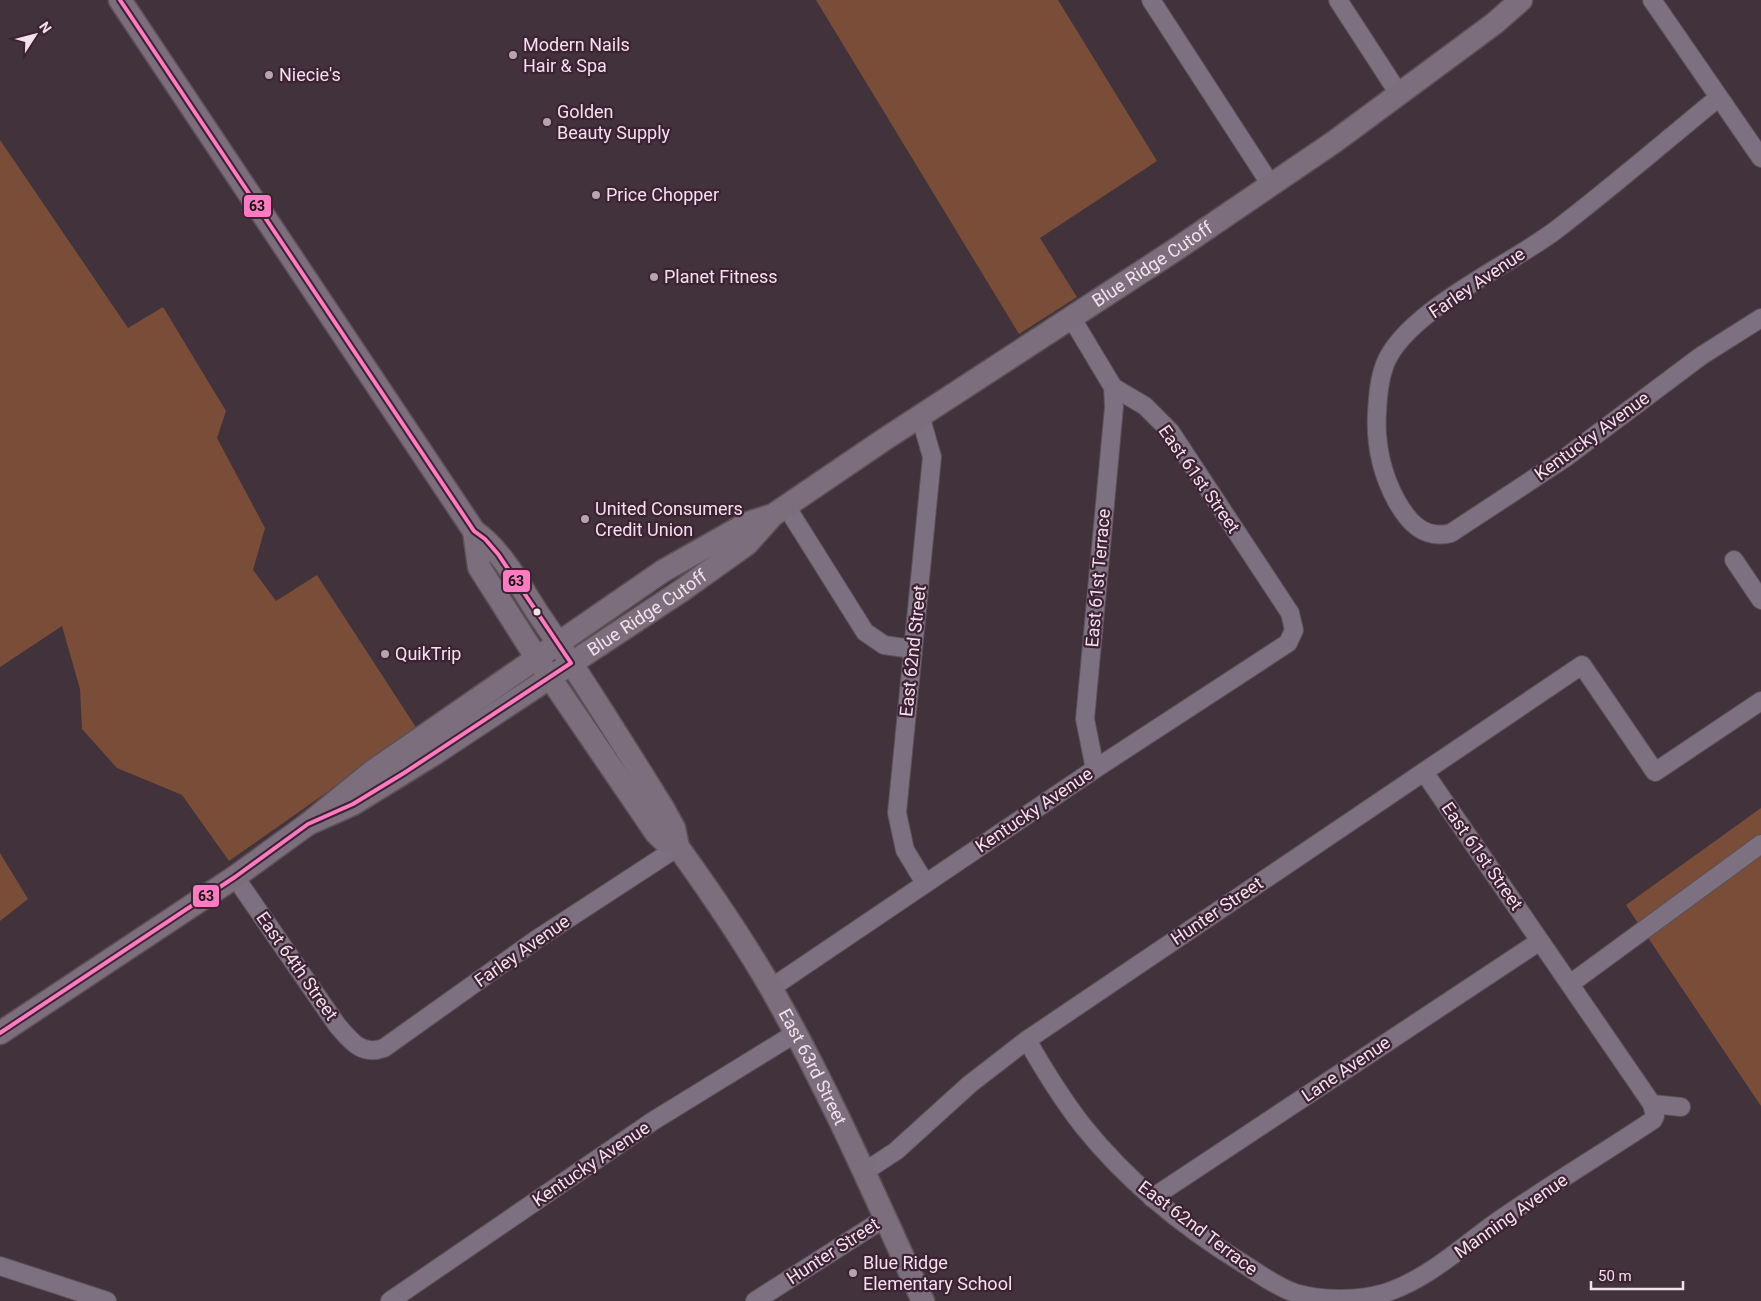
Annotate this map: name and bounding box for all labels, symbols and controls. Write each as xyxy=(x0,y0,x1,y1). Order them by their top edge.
north arrow xyxy=(10,10,60,60)
text: N xyxy=(36,19,55,36)
place label: Modern Nails Hair & Spa xyxy=(523,34,630,76)
marker: Modern Nails Hair & Spa xyxy=(507,49,519,61)
place label: Niecie's xyxy=(279,64,341,85)
marker: Niecie's xyxy=(263,69,275,81)
place label: Golden Beauty Supply xyxy=(557,101,671,143)
marker: Golden Beauty Supply xyxy=(541,116,553,128)
place label: Price Chopper xyxy=(606,184,719,205)
marker: Price Chopper xyxy=(590,189,602,201)
line badge: 63 xyxy=(243,194,272,218)
text: 63 xyxy=(249,198,265,214)
street label: Blue Ridge Cutoff xyxy=(1088,216,1217,311)
street label: Farley Avenue xyxy=(1425,243,1529,322)
place label: Planet Fitness xyxy=(664,266,778,287)
marker: Planet Fitness xyxy=(648,271,660,283)
street label: Kentucky Avenue xyxy=(1530,387,1653,484)
street label: East 61st Street xyxy=(1154,421,1245,537)
place label: United Consumers Credit Union xyxy=(595,498,743,540)
street label: East 61st Terrace xyxy=(1081,508,1114,648)
marker: United Consumers Credit Union xyxy=(579,513,591,525)
street label: Blue Ridge Cutoff xyxy=(583,565,711,660)
line badge: 63 xyxy=(502,569,531,593)
text: 63 xyxy=(508,573,524,589)
street label: East 62nd Street xyxy=(895,584,930,718)
unlabelled marker xyxy=(532,607,542,617)
place label: QuikTrip xyxy=(395,643,461,664)
marker: QuikTrip xyxy=(379,648,391,660)
street label: Kentucky Avenue xyxy=(971,763,1096,857)
street label: East 61st Street xyxy=(1437,798,1528,914)
street label: Hunter Street xyxy=(1167,872,1267,949)
line badge: 63 xyxy=(192,884,220,908)
text: 63 xyxy=(198,888,214,904)
street label: East 64th Street xyxy=(252,907,343,1024)
street label: Farley Avenue xyxy=(470,910,573,991)
street label: East 63rd Street xyxy=(775,1005,852,1128)
street label: Lane Avenue xyxy=(1297,1031,1394,1106)
street label: Kentucky Avenue xyxy=(528,1117,653,1211)
street label: Manning Avenue xyxy=(1450,1169,1571,1262)
street label: East 62nd Terrace xyxy=(1134,1176,1262,1279)
street label: Hunter Street xyxy=(782,1213,883,1288)
place label: Blue Ridge Elementary School xyxy=(863,1252,1012,1294)
scale bar xyxy=(1591,1258,1684,1290)
marker: Blue Ridge Elementary School xyxy=(847,1267,859,1279)
text: 50 m xyxy=(1598,1267,1632,1285)

